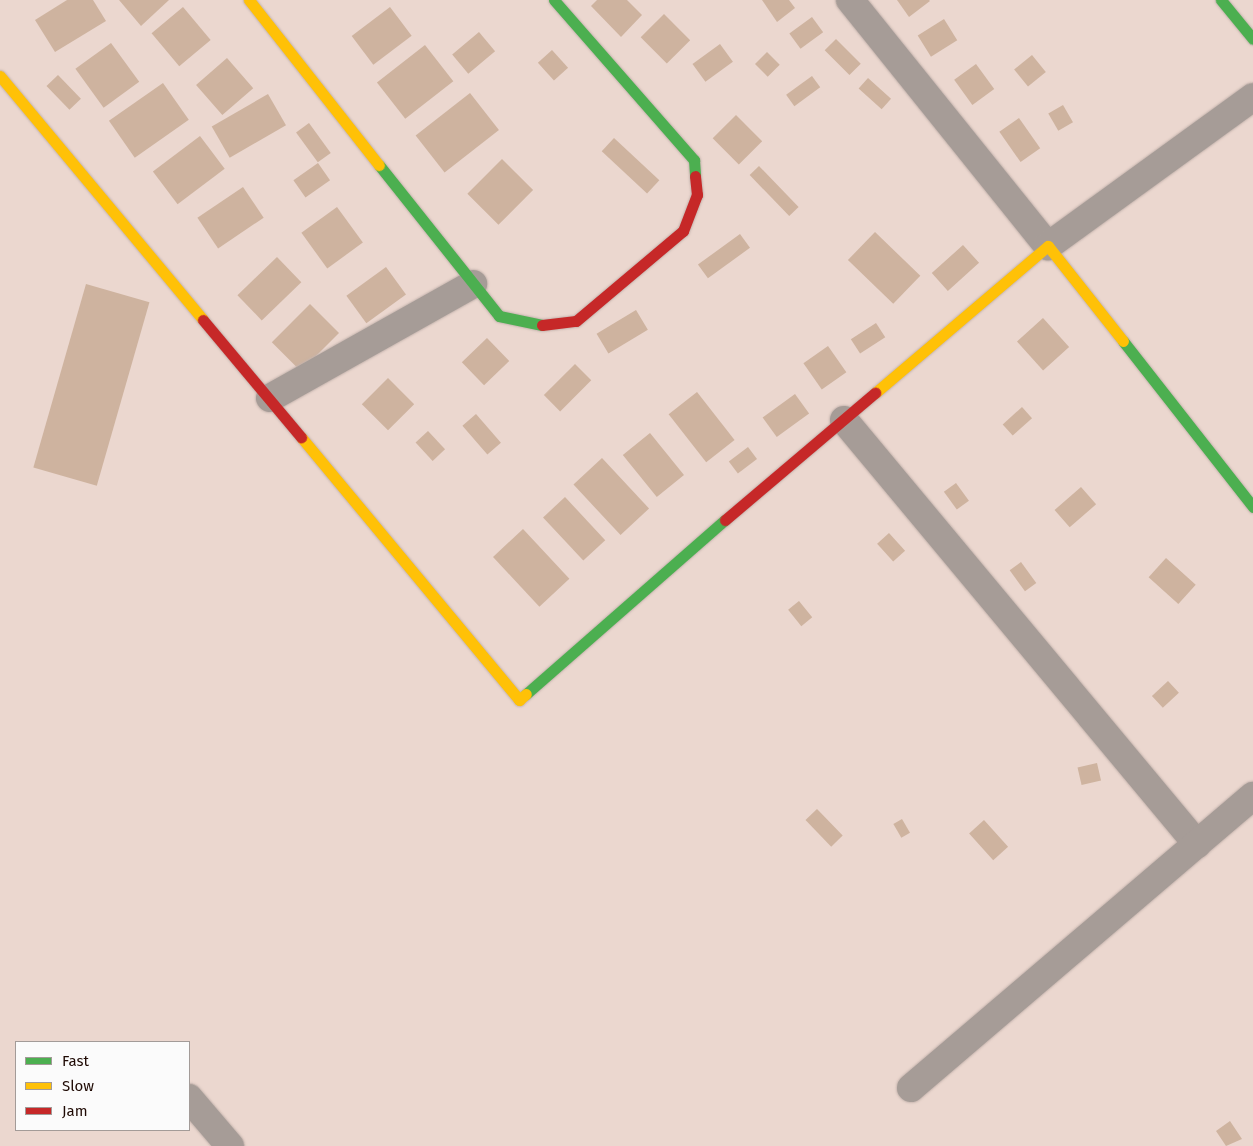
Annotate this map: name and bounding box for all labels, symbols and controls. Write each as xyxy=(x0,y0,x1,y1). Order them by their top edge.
legend xyxy=(15,1041,190,1131)
text: Fast xyxy=(62,1052,89,1070)
text: Slow xyxy=(62,1077,94,1095)
text: Jam xyxy=(62,1102,88,1120)

